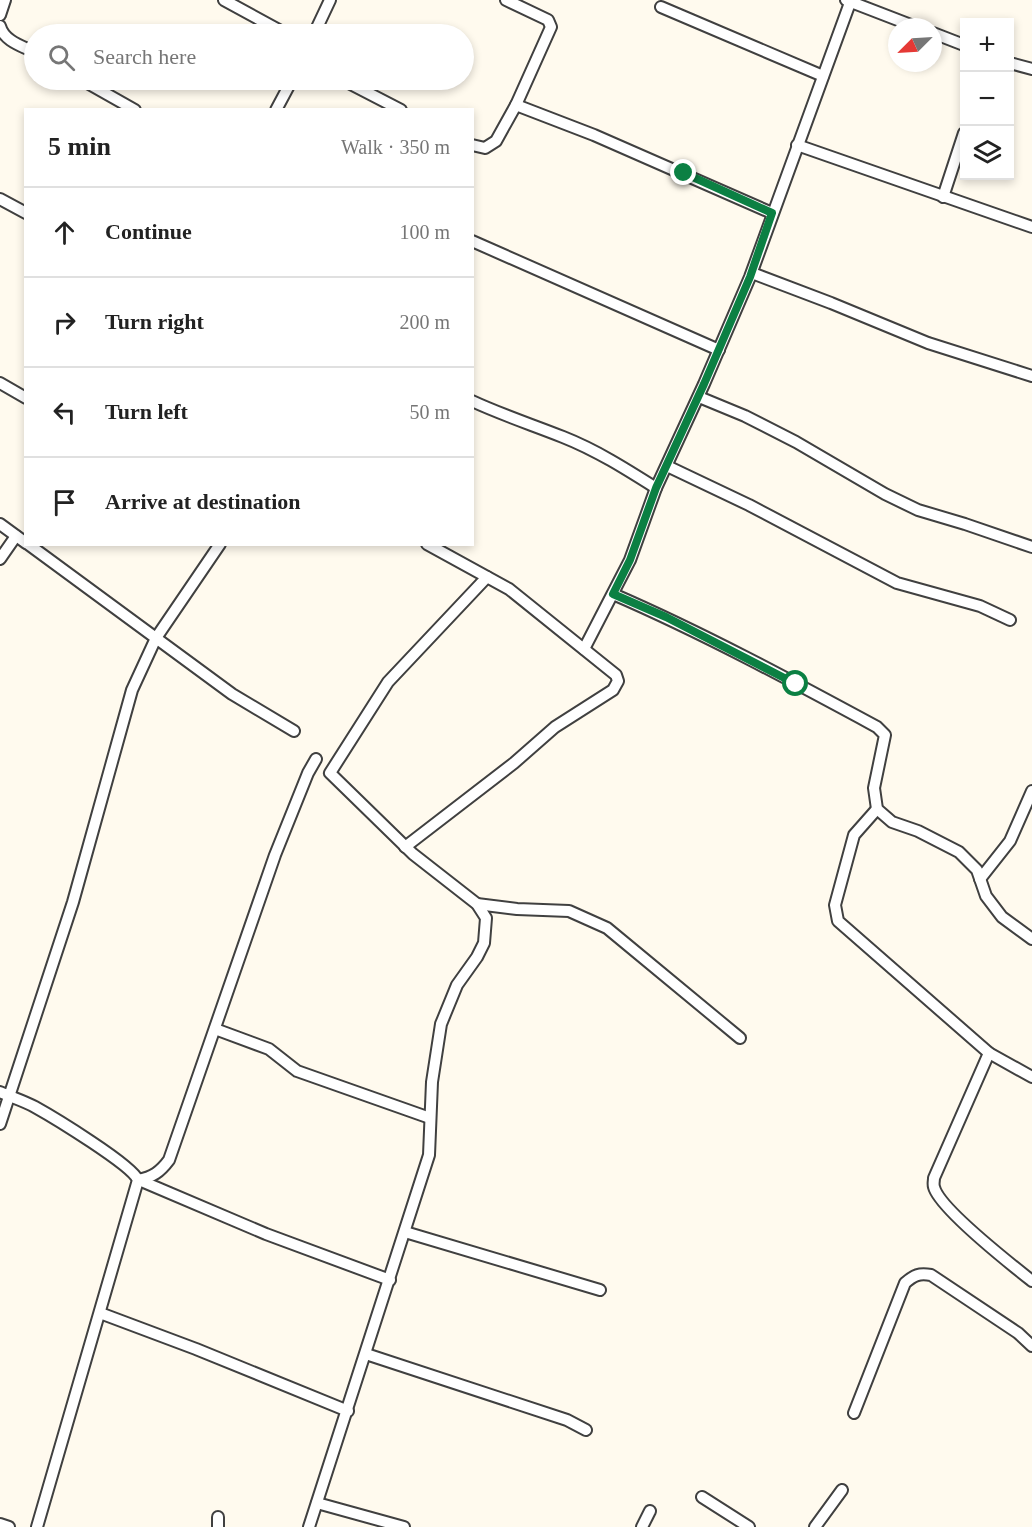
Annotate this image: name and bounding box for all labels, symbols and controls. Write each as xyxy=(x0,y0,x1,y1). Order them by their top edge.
north arrow xyxy=(888,18,942,72)
map controls xyxy=(960,18,1014,180)
button: + xyxy=(960,18,1014,72)
search box xyxy=(24,24,474,90)
icon: search xyxy=(45,41,78,74)
text: Search here xyxy=(93,44,196,69)
button: − xyxy=(960,72,1014,126)
button: layers xyxy=(960,126,1014,180)
text: 5 min xyxy=(48,132,111,161)
text: Walk · 350 m xyxy=(341,136,450,158)
route end xyxy=(670,159,696,185)
icon: ahead xyxy=(48,216,81,249)
text: Continue xyxy=(105,219,192,244)
text: 100 m xyxy=(399,221,450,243)
icon: right xyxy=(48,306,81,339)
text: Turn right xyxy=(105,309,204,334)
text: 200 m xyxy=(399,311,450,333)
icon: left xyxy=(48,396,81,429)
text: Turn left xyxy=(105,399,188,424)
text: 50 m xyxy=(409,401,450,423)
icon: arrive xyxy=(48,486,81,519)
text: Arrive at destination xyxy=(105,489,301,514)
route start xyxy=(782,670,808,696)

